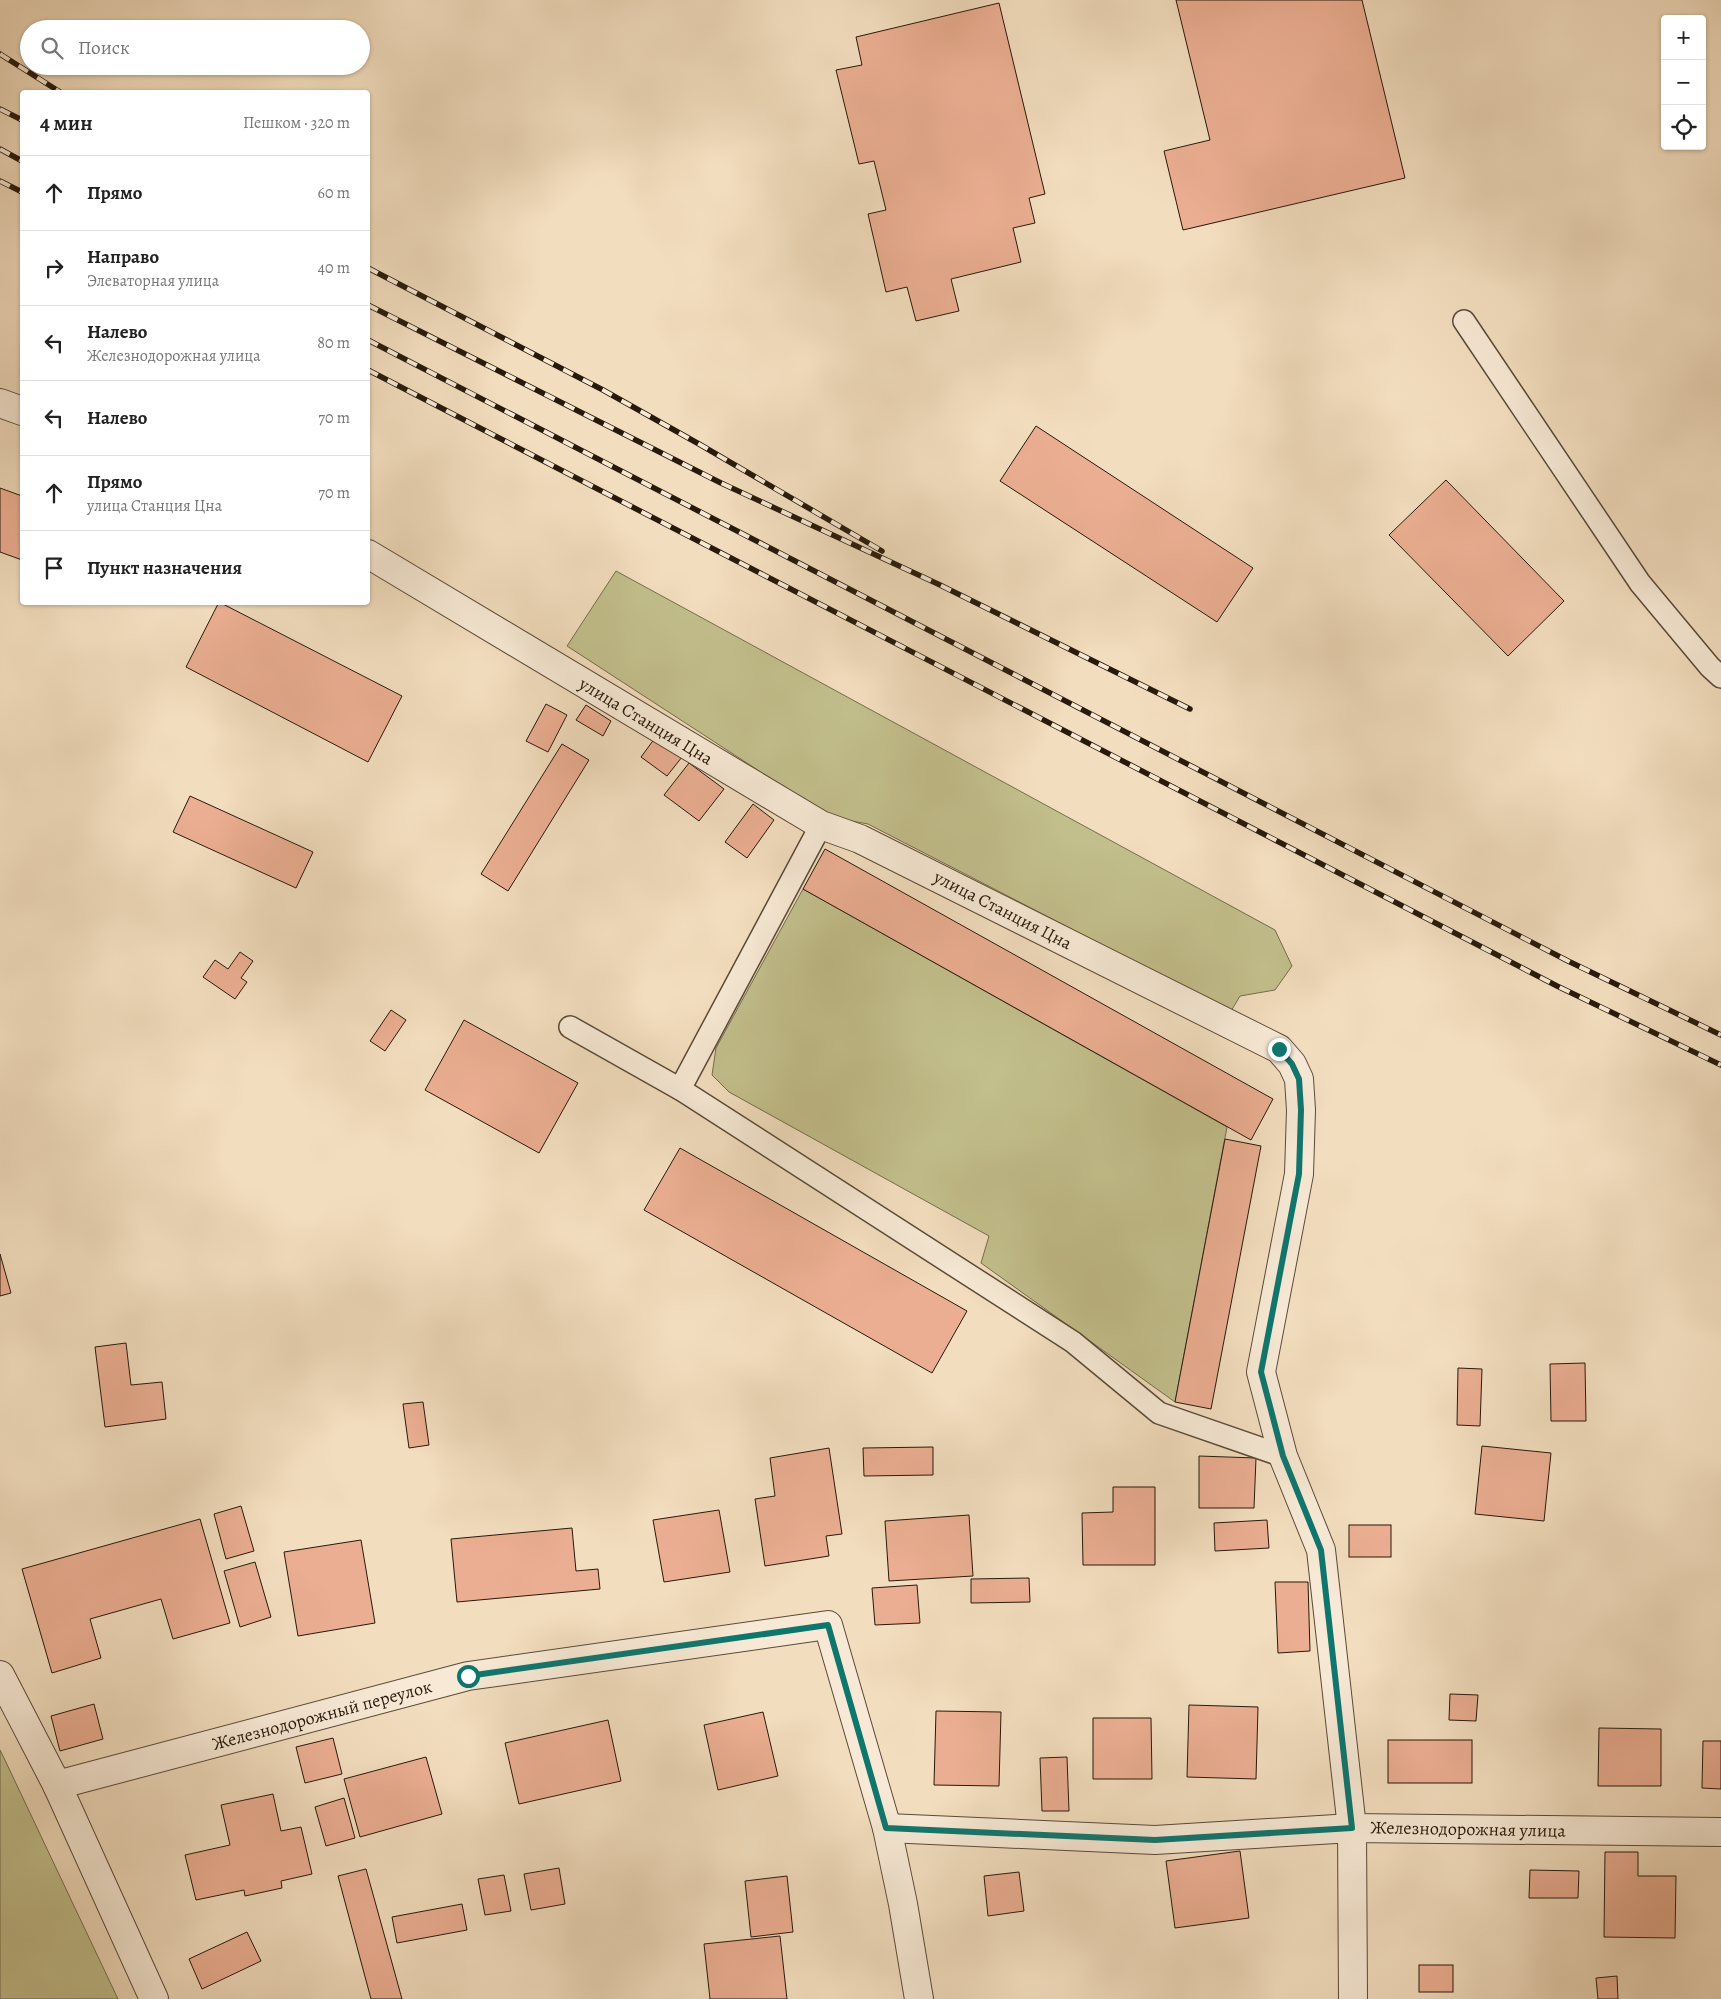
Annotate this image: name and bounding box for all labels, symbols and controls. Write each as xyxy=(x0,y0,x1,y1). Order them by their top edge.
map controls xyxy=(1661,15,1706,150)
button: + xyxy=(1661,15,1706,60)
search box xyxy=(20,20,370,75)
icon: search xyxy=(38,34,66,62)
text: Поиск xyxy=(78,35,130,61)
button: − xyxy=(1661,60,1706,105)
button: locate xyxy=(1661,105,1706,150)
text: 4 мин xyxy=(40,109,93,137)
text: Пешком · 320 m xyxy=(243,112,350,134)
icon: ahead xyxy=(40,179,68,207)
text: Прямо xyxy=(87,180,142,206)
text: 60 m xyxy=(318,182,350,204)
text: Направо xyxy=(87,244,159,270)
icon: right xyxy=(40,254,68,282)
text: 40 m xyxy=(318,257,350,279)
text: Элеваторная улица xyxy=(87,270,219,292)
text: Налево xyxy=(87,319,147,345)
icon: left xyxy=(40,329,68,357)
text: 80 m xyxy=(317,332,350,354)
text: Железнодорожная улица xyxy=(87,345,261,367)
icon: left xyxy=(40,404,68,432)
text: Налево xyxy=(87,405,147,431)
text: 70 m xyxy=(318,407,350,429)
text: Прямо xyxy=(87,469,142,495)
icon: ahead xyxy=(40,479,68,507)
text: 70 m xyxy=(318,482,350,504)
text: улица Станция Цна xyxy=(87,495,222,517)
icon: arrive xyxy=(40,554,68,582)
text: Пункт назначения xyxy=(87,555,242,581)
street label: улица Станция Цна xyxy=(574,671,718,771)
street label: улица Станция Цна xyxy=(929,864,1077,955)
route end xyxy=(1268,1038,1291,1061)
route start xyxy=(457,1665,480,1688)
street label: Железнодорожный переулок xyxy=(209,1674,435,1756)
street label: Железнодорожная улица xyxy=(1370,1815,1567,1843)

